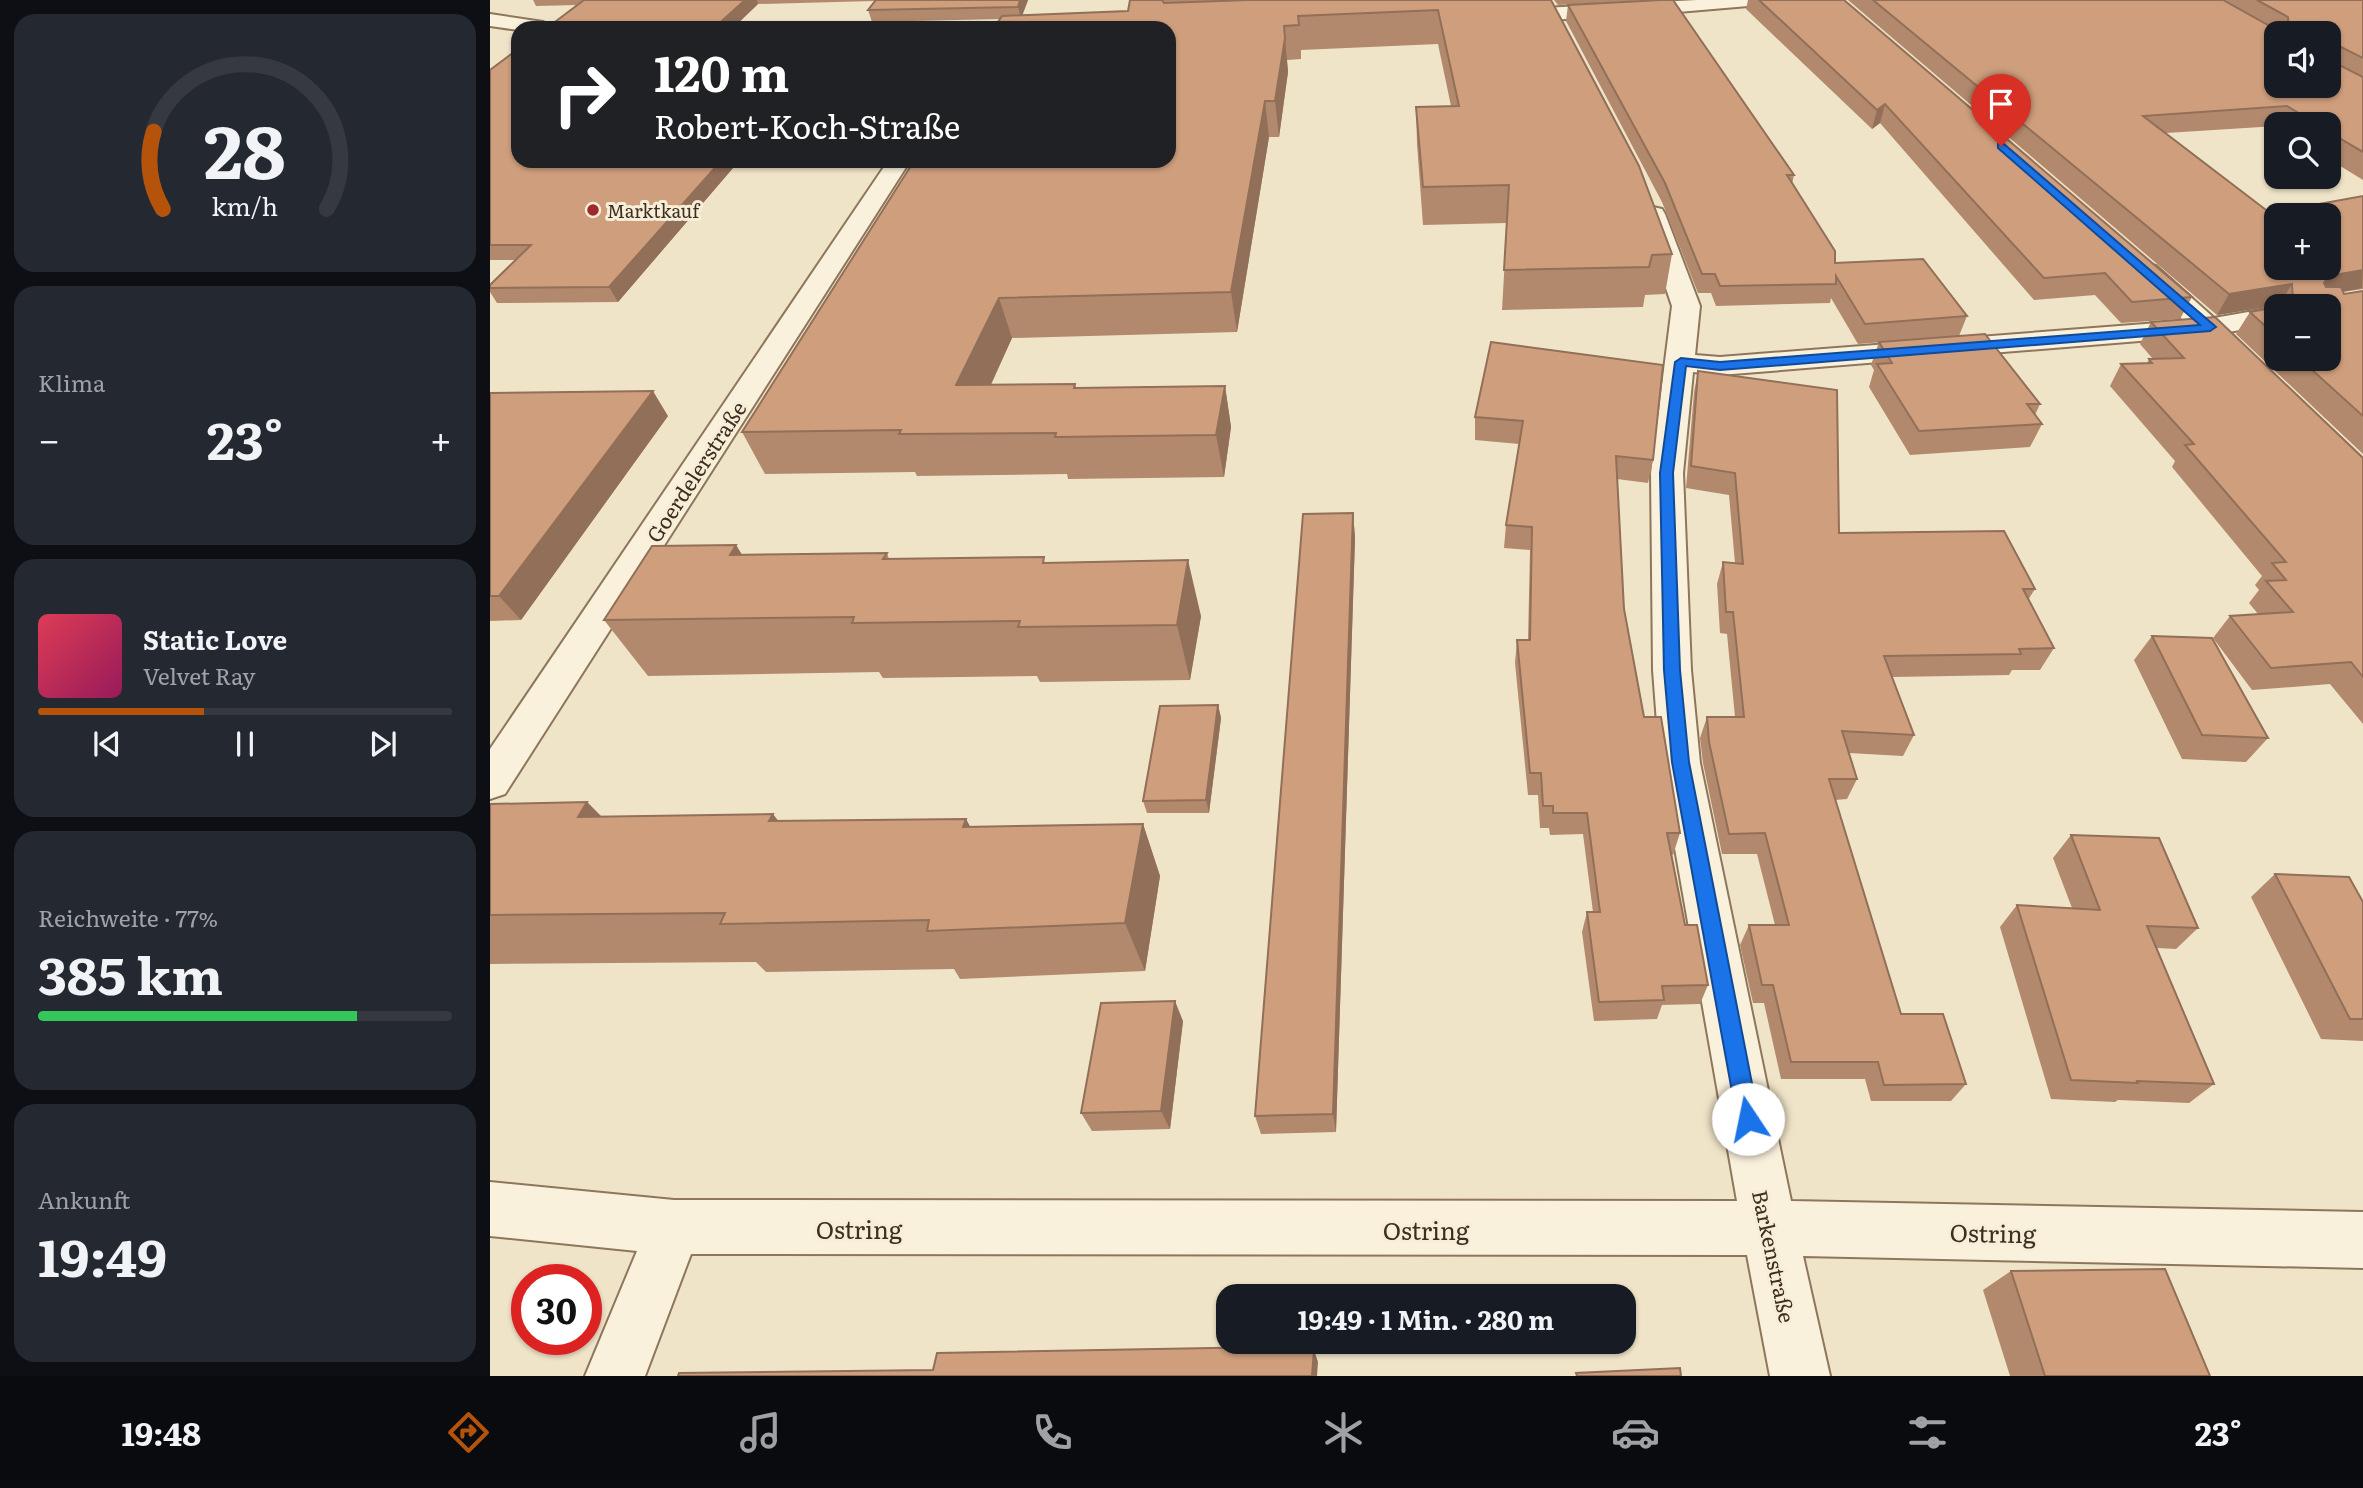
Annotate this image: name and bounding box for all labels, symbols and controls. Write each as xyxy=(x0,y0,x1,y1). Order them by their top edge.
map controls xyxy=(2264,21,2341,371)
button: sound xyxy=(2264,21,2341,98)
text: 120 m xyxy=(654,34,789,107)
icon: right xyxy=(539,49,630,140)
pin xyxy=(1971,74,2031,146)
icon: arrive xyxy=(1982,85,2020,123)
text: 28 xyxy=(204,94,286,202)
text: Robert-Koch-Straße xyxy=(654,101,960,149)
button: search xyxy=(2264,112,2341,189)
text: km/h xyxy=(212,187,278,224)
place label: Marktkauf xyxy=(607,197,701,224)
marker: Marktkauf xyxy=(585,202,601,218)
button: + xyxy=(2264,203,2341,280)
button: − xyxy=(2264,294,2341,371)
text: Klima xyxy=(38,365,105,399)
street label: Goerdelerstraße xyxy=(638,394,752,548)
text: 23° xyxy=(207,399,283,476)
text: − xyxy=(38,409,60,466)
text: + xyxy=(430,409,452,466)
text: Static Love xyxy=(143,619,287,658)
text: Velvet Ray xyxy=(143,658,255,692)
icon: previous xyxy=(88,725,126,763)
icon: pause xyxy=(226,725,264,763)
icon: next xyxy=(364,725,402,763)
text: Reichweite · 77% xyxy=(38,900,218,934)
text: 385 km xyxy=(38,934,223,1011)
position arrow xyxy=(1711,1082,1785,1156)
text: Ankunft xyxy=(38,1182,130,1216)
street label: Barkenstraße xyxy=(1746,1187,1804,1325)
street label: Ostring xyxy=(816,1211,903,1246)
street label: Ostring xyxy=(1383,1212,1470,1247)
street label: Ostring xyxy=(1949,1214,2037,1250)
text: 19:49 xyxy=(38,1216,167,1293)
speed limit sign: 30 xyxy=(511,1264,602,1355)
text: 19:49 · 1 Min. · 280 m xyxy=(1298,1299,1554,1338)
text: 19:48 xyxy=(121,1408,201,1456)
icon: directions xyxy=(444,1408,493,1457)
icon: music xyxy=(736,1408,785,1457)
icon: phone xyxy=(1028,1408,1077,1457)
icon: climate xyxy=(1319,1408,1368,1457)
icon: car xyxy=(1611,1408,1660,1457)
icon: filters xyxy=(1903,1408,1952,1457)
text: 23° xyxy=(2195,1408,2242,1456)

